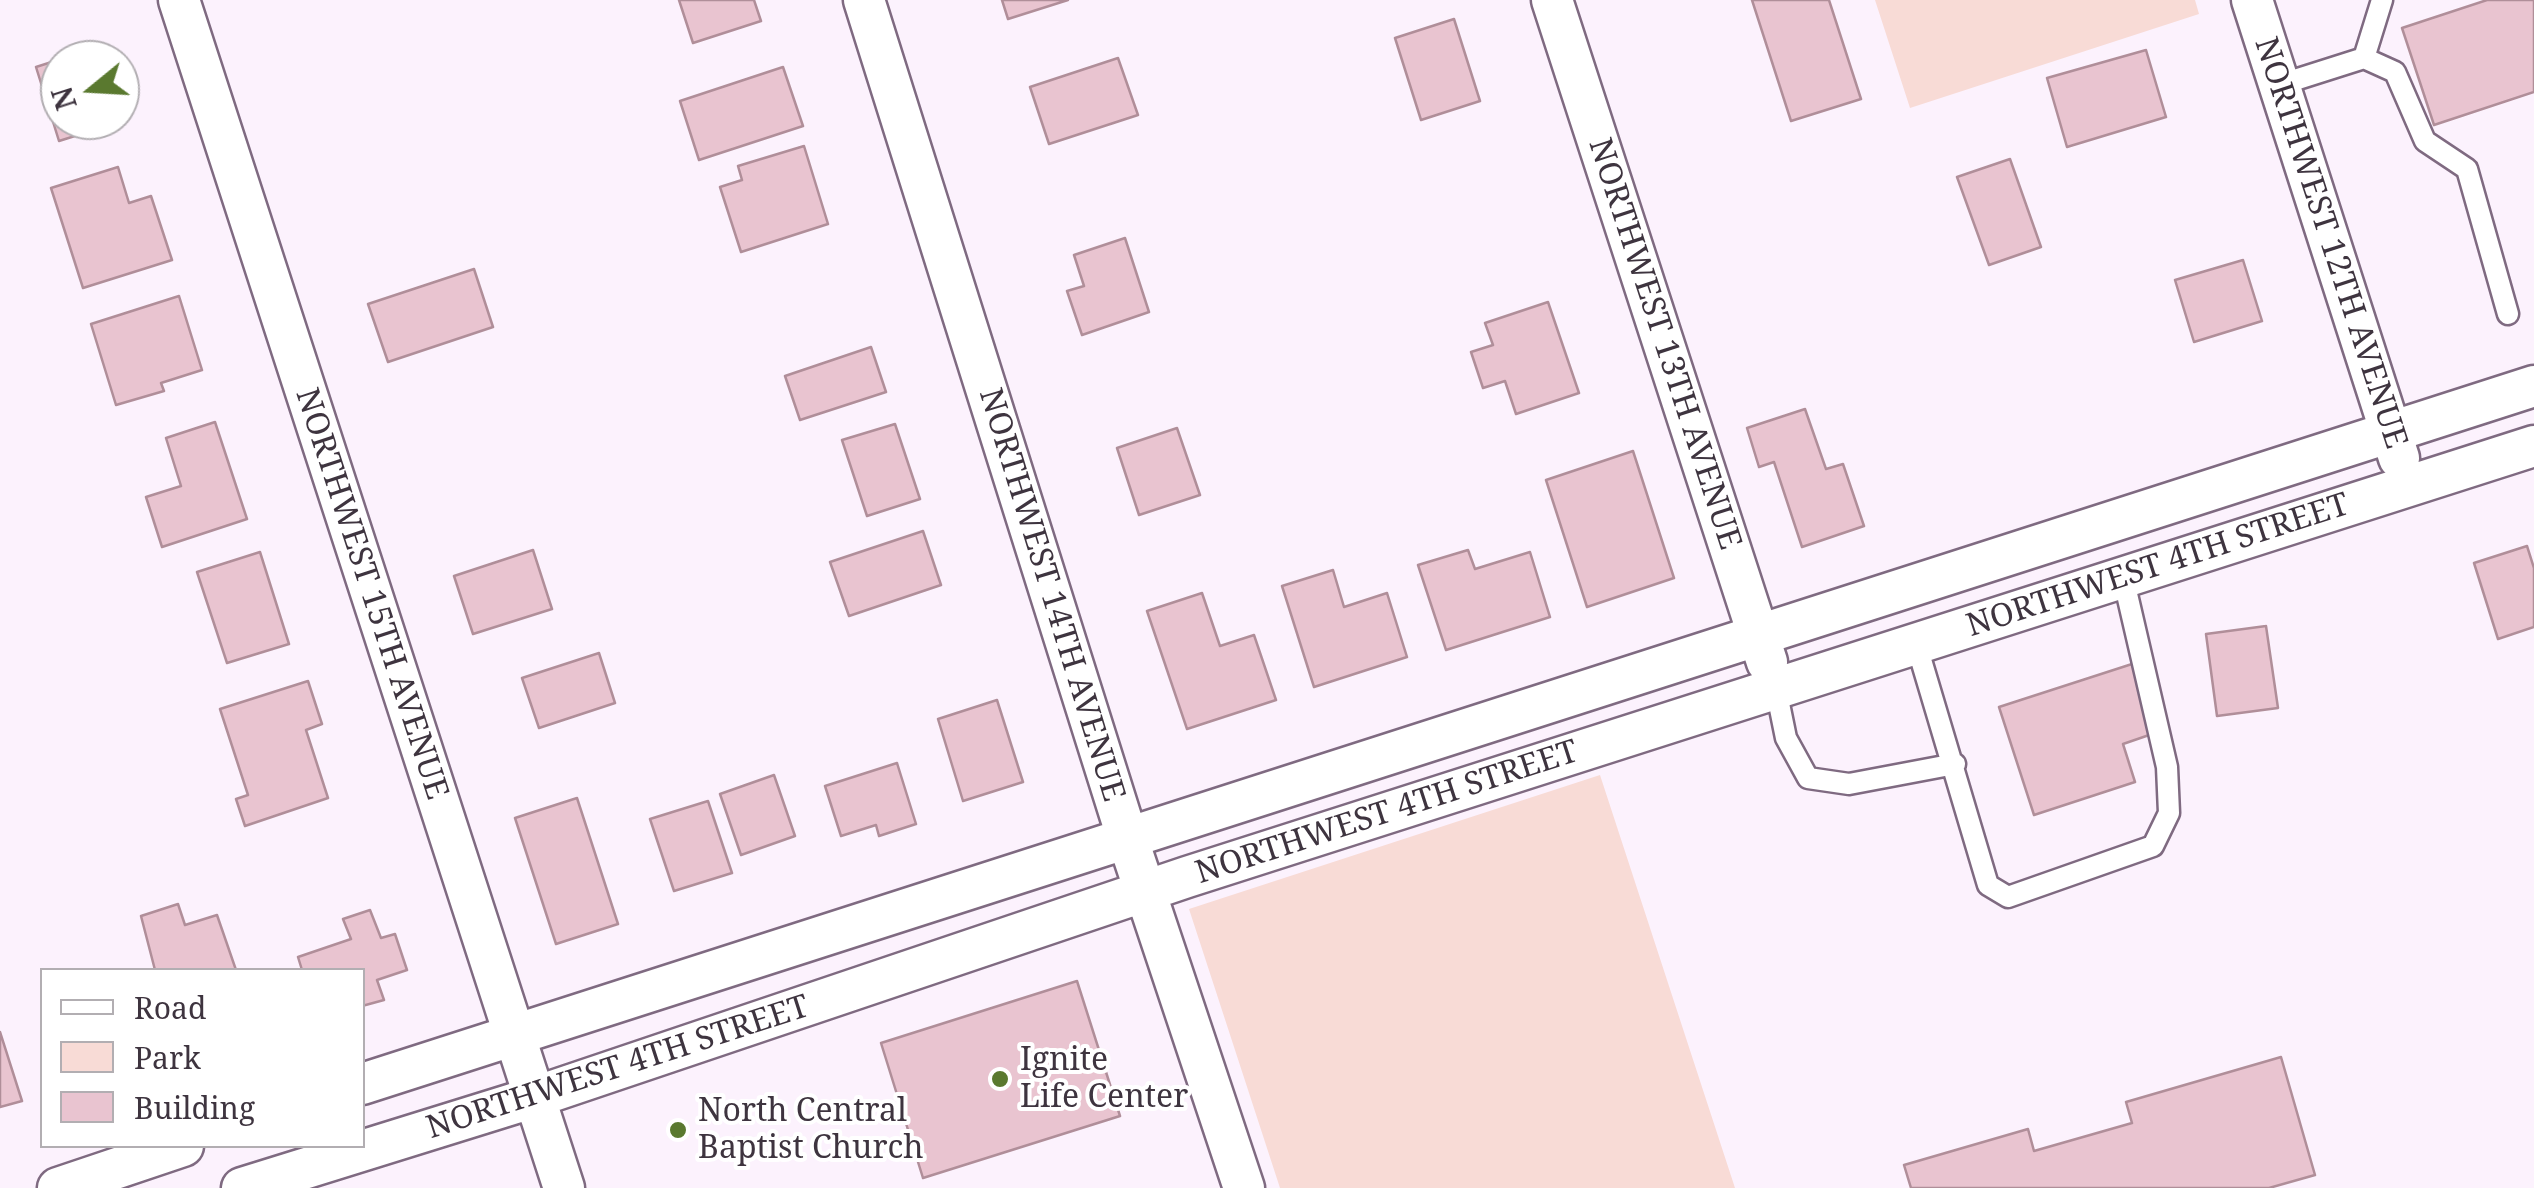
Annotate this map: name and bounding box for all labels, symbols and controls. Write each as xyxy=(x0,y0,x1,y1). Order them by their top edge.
street label: NORTHWEST 12TH AVENUE xyxy=(2245,33,2415,453)
north arrow xyxy=(40,40,140,140)
text: N xyxy=(42,82,85,115)
street label: NORTHWEST 13TH AVENUE xyxy=(1579,134,1749,554)
street label: NORTHWEST 15TH AVENUE xyxy=(286,384,456,804)
street label: NORTHWEST 14TH AVENUE xyxy=(970,384,1132,806)
street label: NORTHWEST 4TH STREET xyxy=(1962,486,2354,646)
street label: NORTHWEST 4TH STREET xyxy=(1191,733,1583,893)
legend xyxy=(40,968,365,1148)
text: Road xyxy=(134,987,206,1028)
street label: NORTHWEST 4TH STREET xyxy=(422,988,814,1148)
text: Park xyxy=(134,1037,201,1078)
place label: Ignite Life Center xyxy=(1020,1042,1188,1117)
marker: Ignite Life Center xyxy=(989,1068,1011,1090)
text: Building xyxy=(134,1087,255,1128)
place label: North Central Baptist Church xyxy=(698,1093,924,1168)
marker: North Central Baptist Church xyxy=(667,1119,689,1141)

